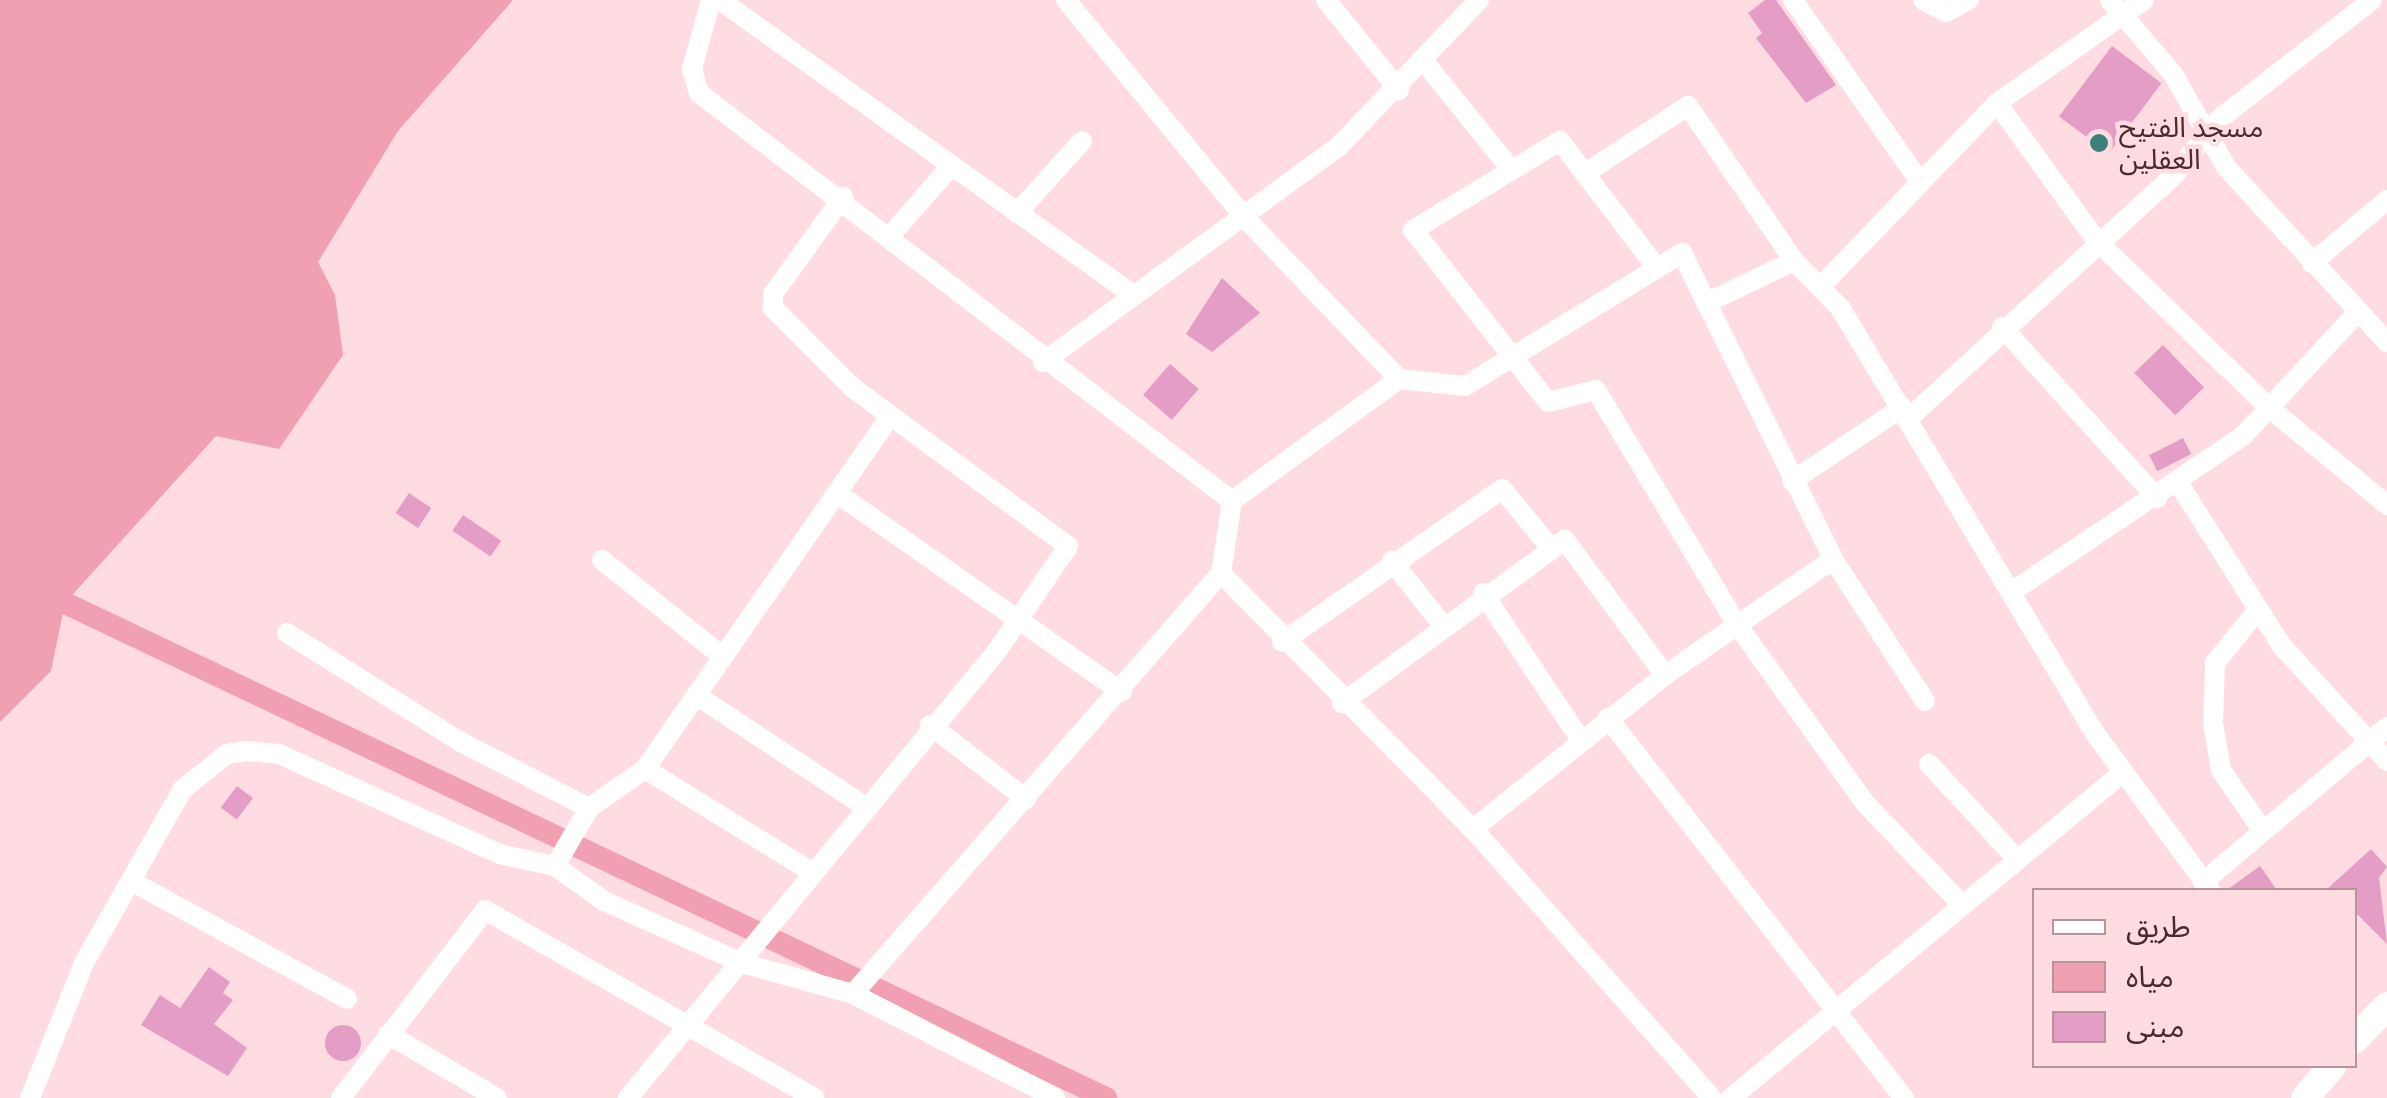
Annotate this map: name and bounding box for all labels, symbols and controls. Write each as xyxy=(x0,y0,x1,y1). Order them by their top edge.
place label: مسجد الفتيح العقلين xyxy=(2119,110,2263,176)
marker: مسجد الفتيح العقلين xyxy=(2088,132,2110,154)
legend xyxy=(2032,888,2357,1068)
text: طريق xyxy=(2126,906,2191,946)
text: مياه xyxy=(2126,956,2174,996)
text: مبنى xyxy=(2126,1006,2184,1046)

